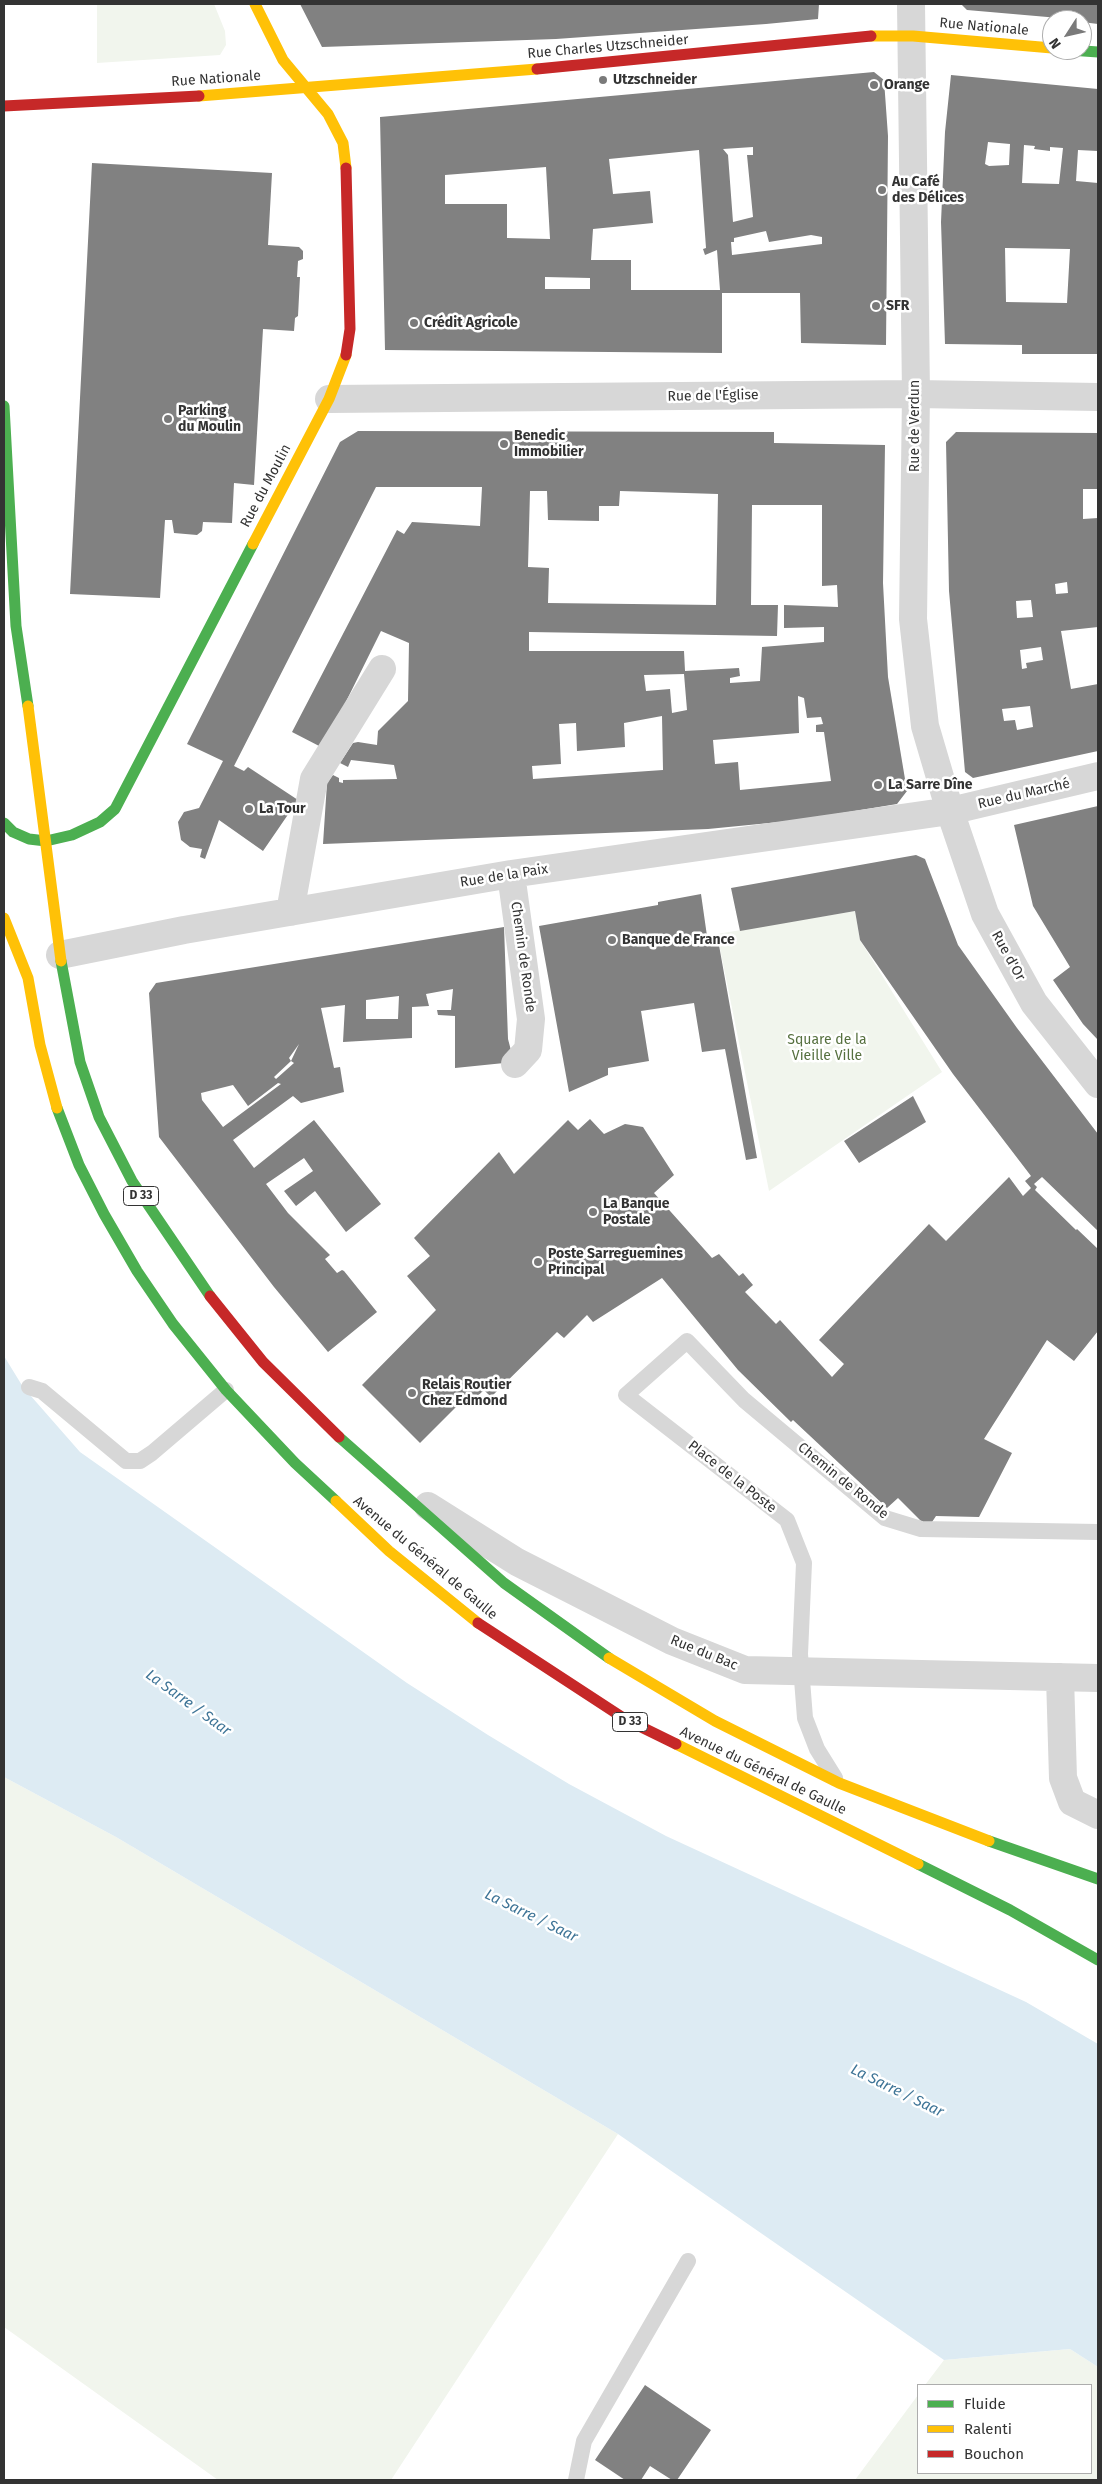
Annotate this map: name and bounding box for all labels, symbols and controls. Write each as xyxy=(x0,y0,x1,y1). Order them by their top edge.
north arrow xyxy=(1042,10,1092,60)
street label: Rue Nationale xyxy=(939,15,1029,39)
street label: Rue Charles Utzschneider xyxy=(527,32,689,62)
text: N xyxy=(1045,35,1065,52)
street label: Rue Nationale xyxy=(171,67,261,91)
place label: Utzschneider xyxy=(613,72,697,88)
marker: Utzschneider xyxy=(597,74,609,86)
place label: Orange xyxy=(884,77,930,93)
marker: Orange xyxy=(868,79,880,91)
place label: Au Café des Délices xyxy=(892,174,964,206)
marker: Au Café des Délices xyxy=(876,184,888,196)
place label: SFR xyxy=(886,298,909,314)
marker: SFR xyxy=(870,300,882,312)
place label: Crédit Agricole xyxy=(424,315,518,331)
marker: Crédit Agricole xyxy=(408,317,420,329)
street label: Rue de Verdun xyxy=(907,380,923,472)
street label: Rue de l'Église xyxy=(667,387,759,405)
place label: Parking du Moulin xyxy=(178,403,241,436)
marker: Parking du Moulin xyxy=(162,413,174,425)
place label: Benedic Immobilier xyxy=(514,428,584,461)
marker: Benedic Immobilier xyxy=(498,438,510,450)
street label: Rue du Moulin xyxy=(237,442,295,530)
street label: Rue du Marché xyxy=(976,775,1072,813)
place label: La Sarre Dîne xyxy=(888,777,972,793)
marker: La Sarre Dîne xyxy=(872,779,884,791)
place label: La Tour xyxy=(259,801,306,817)
marker: La Tour xyxy=(243,803,255,815)
street label: Rue de la Paix xyxy=(459,861,549,891)
street label: Chemin de Ronde xyxy=(507,901,539,1013)
street label: Rue d'Or xyxy=(987,928,1029,984)
place label: Banque de France xyxy=(622,932,735,948)
marker: Banque de France xyxy=(606,934,618,946)
park label: Square de la Vieille Ville xyxy=(787,1032,867,1064)
road number: D 33 xyxy=(124,1186,158,1206)
place label: La Banque Postale xyxy=(603,1196,670,1228)
marker: La Banque Postale xyxy=(587,1206,599,1218)
place label: Poste Sarreguemines Principal xyxy=(548,1246,683,1278)
marker: Poste Sarreguemines Principal xyxy=(532,1256,544,1268)
place label: Relais Routier Chez Edmond xyxy=(422,1377,511,1410)
marker: Relais Routier Chez Edmond xyxy=(406,1387,418,1399)
street label: Place de la Poste xyxy=(685,1437,779,1517)
street label: Chemin de Ronde xyxy=(794,1439,892,1523)
street label: Avenue du Général de Gaulle xyxy=(350,1493,500,1623)
street label: Rue du Bac xyxy=(668,1632,740,1674)
water label: La Sarre / Saar xyxy=(142,1666,234,1740)
road number: D 33 xyxy=(612,1712,648,1731)
street label: Avenue du Général de Gaulle xyxy=(677,1723,849,1819)
water label: La Sarre / Saar xyxy=(482,1886,580,1946)
water label: La Sarre / Saar xyxy=(848,2061,946,2121)
legend xyxy=(917,2384,1092,2474)
text: Fluide xyxy=(964,2395,1006,2413)
text: Ralenti xyxy=(964,2420,1012,2438)
text: Bouchon xyxy=(964,2445,1024,2463)

